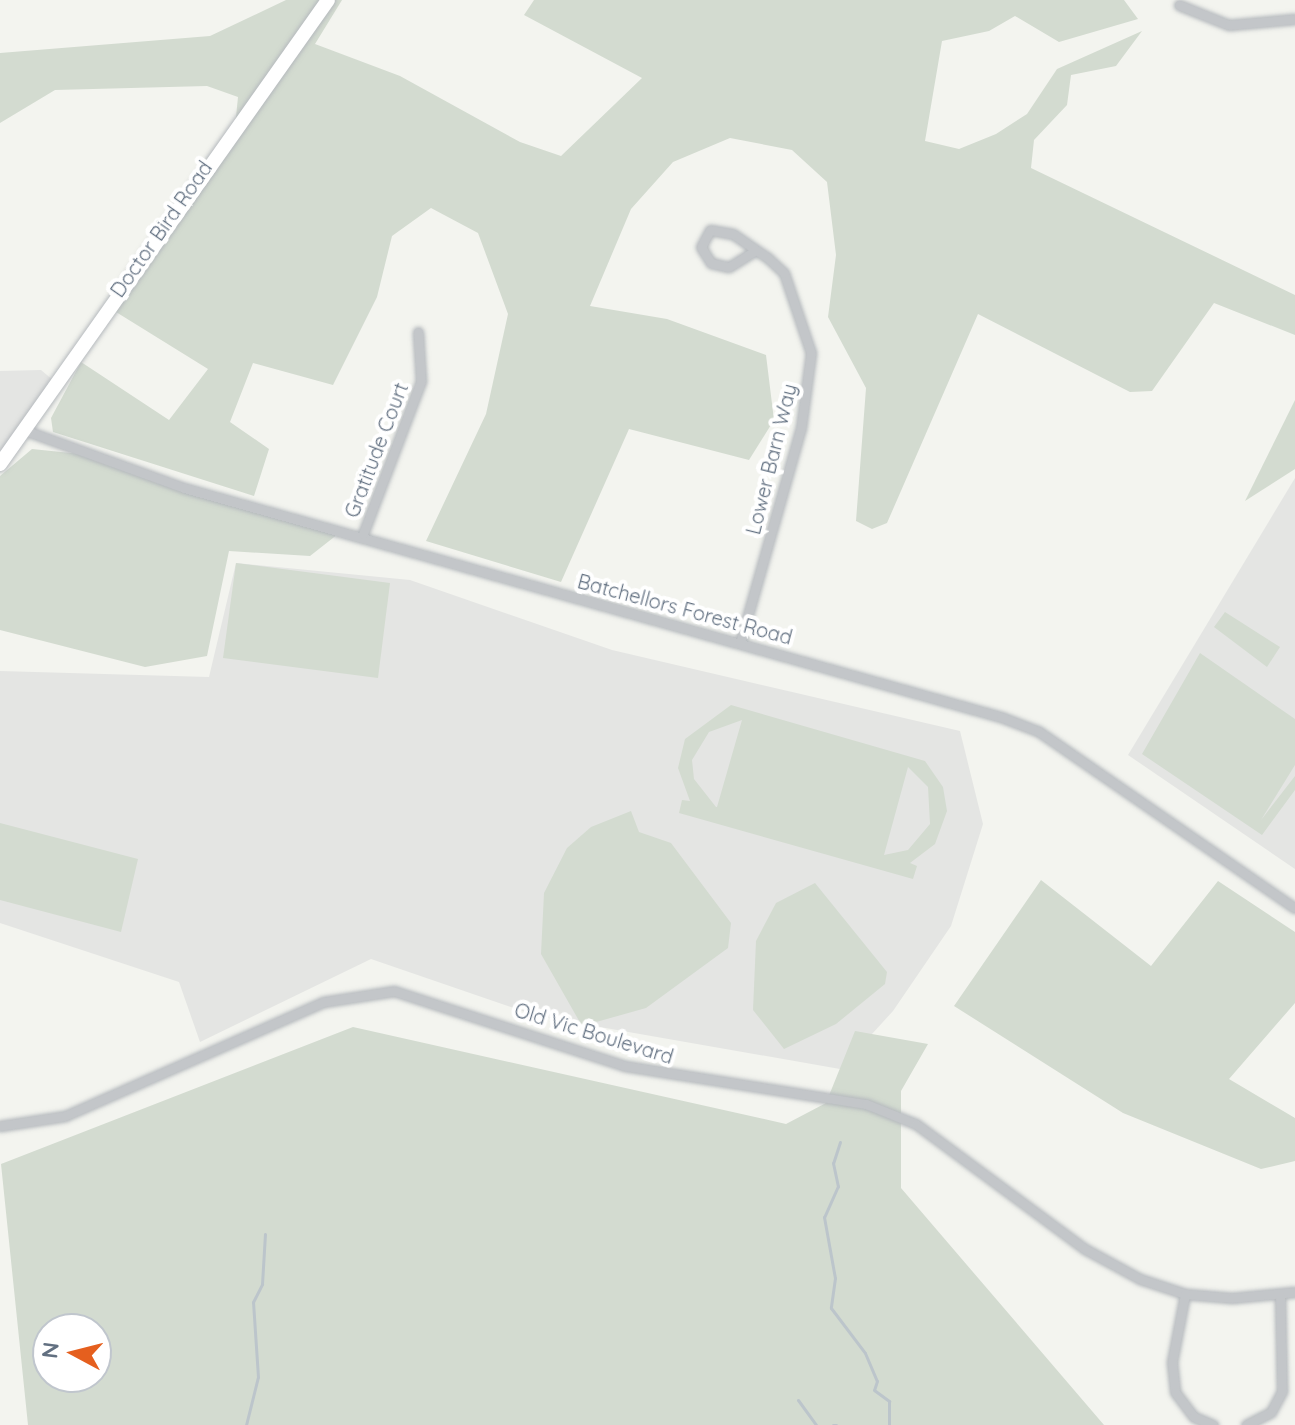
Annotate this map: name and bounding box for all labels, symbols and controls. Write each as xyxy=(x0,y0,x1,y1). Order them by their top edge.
street label: Doctor Bird Road xyxy=(105,156,217,302)
street label: Gratitude Court xyxy=(339,379,413,521)
street label: Lower Barn Way xyxy=(741,381,801,537)
street label: Batchellors Forest Road xyxy=(575,569,795,649)
street label: Old Vic Boulevard xyxy=(512,997,676,1069)
north arrow xyxy=(32,1313,112,1393)
text: N xyxy=(35,1341,65,1360)

